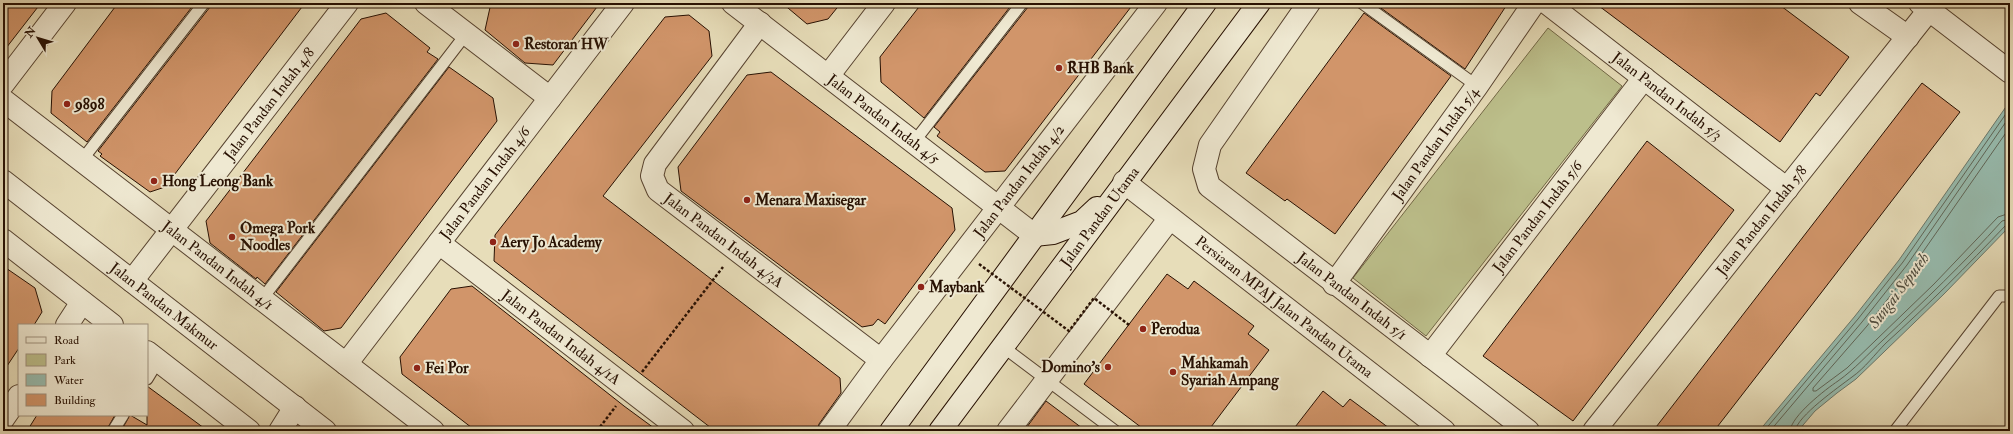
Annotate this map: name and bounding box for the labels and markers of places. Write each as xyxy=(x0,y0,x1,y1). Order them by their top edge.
place label: Restoran HW xyxy=(524,35,609,54)
marker: Restoran HW xyxy=(511,39,521,49)
place label: RHB Bank xyxy=(1067,59,1135,78)
marker: RHB Bank xyxy=(1054,63,1064,73)
place label: 9898 xyxy=(73,95,104,114)
marker: 9898 xyxy=(62,99,72,109)
place label: Hong Leong Bank xyxy=(162,172,274,192)
marker: Hong Leong Bank xyxy=(149,176,159,186)
place label: Menara Maxisegar xyxy=(754,191,867,211)
marker: Menara Maxisegar xyxy=(742,195,752,205)
place label: Omega Pork Noodles xyxy=(239,219,316,255)
marker: Omega Pork Noodles xyxy=(227,232,237,242)
place label: Aery Jo Academy xyxy=(500,233,603,253)
marker: Aery Jo Academy xyxy=(488,237,498,247)
place label: Maybank xyxy=(928,278,985,298)
marker: Maybank xyxy=(916,282,926,292)
place label: Perodua xyxy=(1151,320,1201,339)
marker: Perodua xyxy=(1138,324,1148,334)
place label: Mahkamah Syariah Ampang xyxy=(1180,354,1279,391)
place label: Domino's xyxy=(1041,358,1100,377)
place label: Fei Por xyxy=(425,359,469,378)
marker: Domino's xyxy=(1103,362,1113,372)
marker: Fei Por xyxy=(412,363,422,373)
marker: Mahkamah Syariah Ampang xyxy=(1168,367,1178,377)

